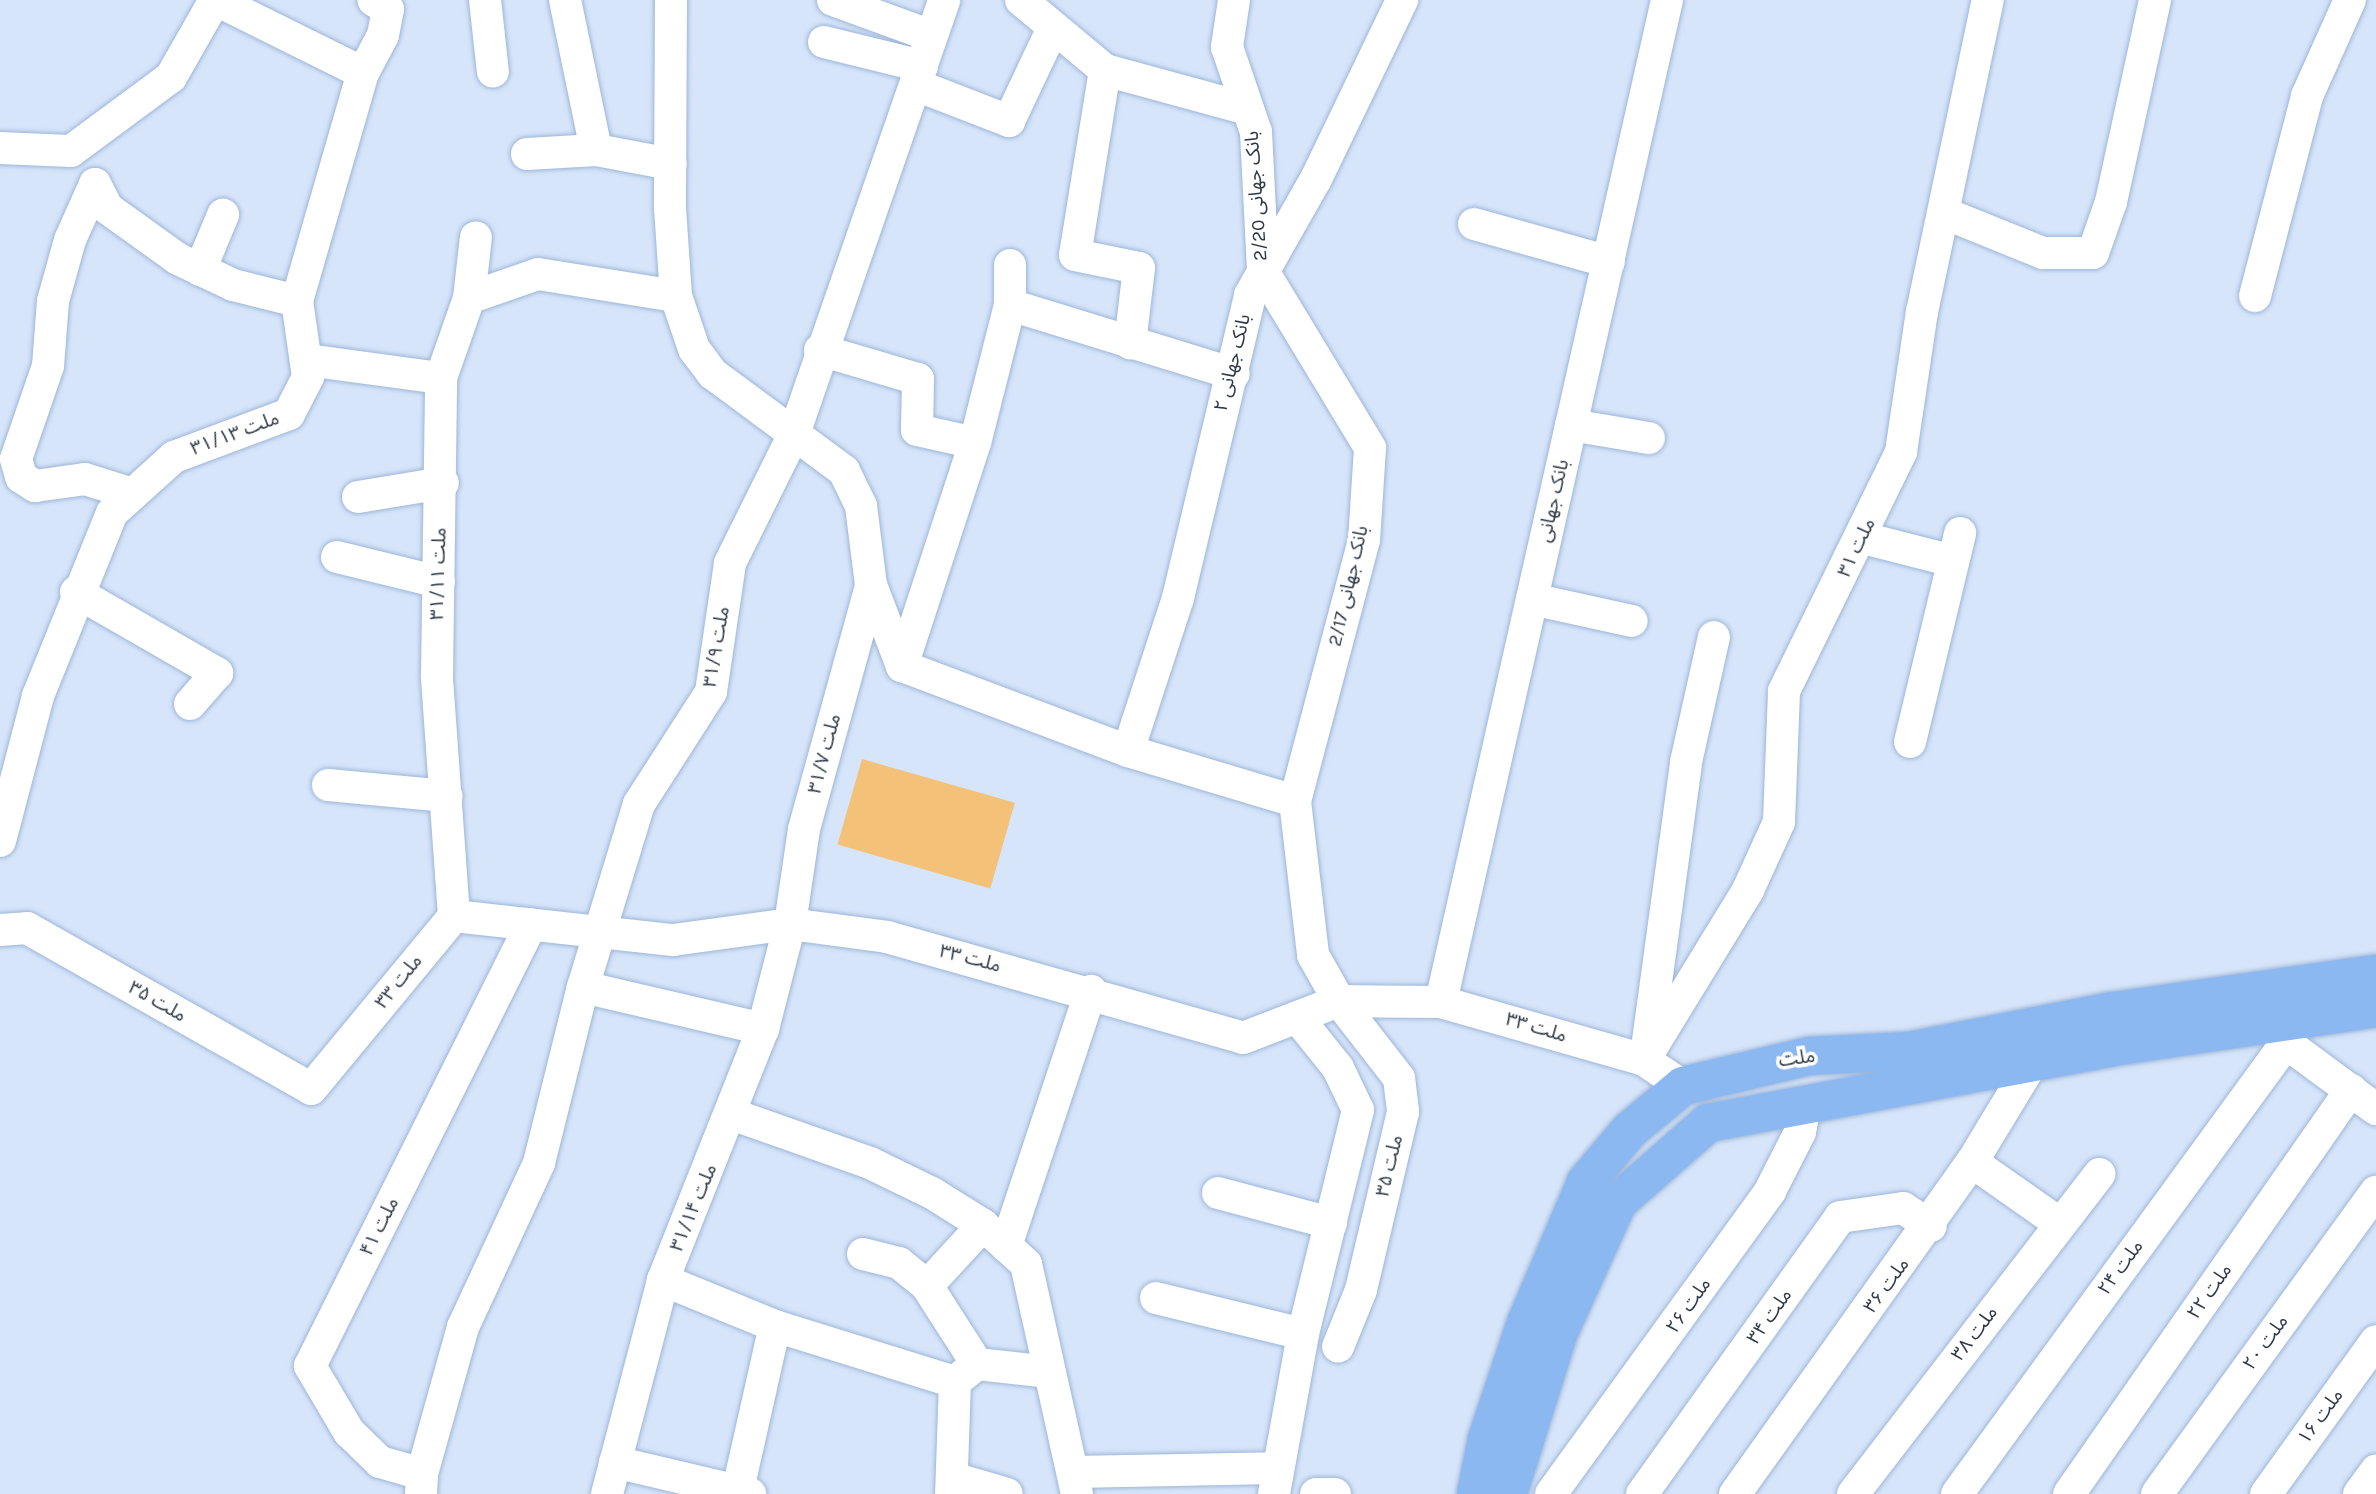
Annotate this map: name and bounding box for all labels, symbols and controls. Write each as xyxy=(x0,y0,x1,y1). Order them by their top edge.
street label: بانک جهانی 2/20 xyxy=(1241,130,1273,262)
street label: بانک جهانی ۲ xyxy=(1210,312,1256,414)
street label: ملت ۳۱/۱۳ xyxy=(188,407,282,461)
street label: بانک جهانی xyxy=(1533,457,1575,545)
street label: ملت ۳۱ xyxy=(1833,515,1881,581)
street label: بانک جهانی 2/17 xyxy=(1324,523,1374,649)
street label: ملت ۳۱/۱۱ xyxy=(426,527,452,621)
street label: ملت ۳۱/۹ xyxy=(699,605,735,689)
street label: ملت ۳۱/۷ xyxy=(803,712,847,796)
street label: ملت ۳۳ xyxy=(937,940,1003,978)
street label: ملت ۳۳ xyxy=(370,950,428,1014)
street label: ملت ۳۵ xyxy=(124,976,190,1028)
street label: ملت ۳۳ xyxy=(1503,1008,1569,1048)
street label: ملت xyxy=(1777,1045,1817,1073)
street label: ملت ۳۵ xyxy=(1371,1133,1409,1199)
street label: ملت ۳۱/۱۴ xyxy=(665,1161,723,1255)
street label: ملت ۴۱ xyxy=(356,1194,404,1260)
street label: ملت ۲۴ xyxy=(2093,1236,2149,1300)
street label: ملت ۳۶ xyxy=(1859,1254,1915,1318)
street label: ملت ۲۲ xyxy=(2183,1260,2237,1324)
street label: ملت ۲۶ xyxy=(1662,1274,1716,1338)
street label: ملت ۳۴ xyxy=(1743,1285,1797,1349)
street label: ملت ۳۸ xyxy=(1947,1302,2003,1366)
street label: ملت ۲۰ xyxy=(2238,1311,2294,1375)
street label: ملت ۱۶ xyxy=(2293,1385,2349,1449)

